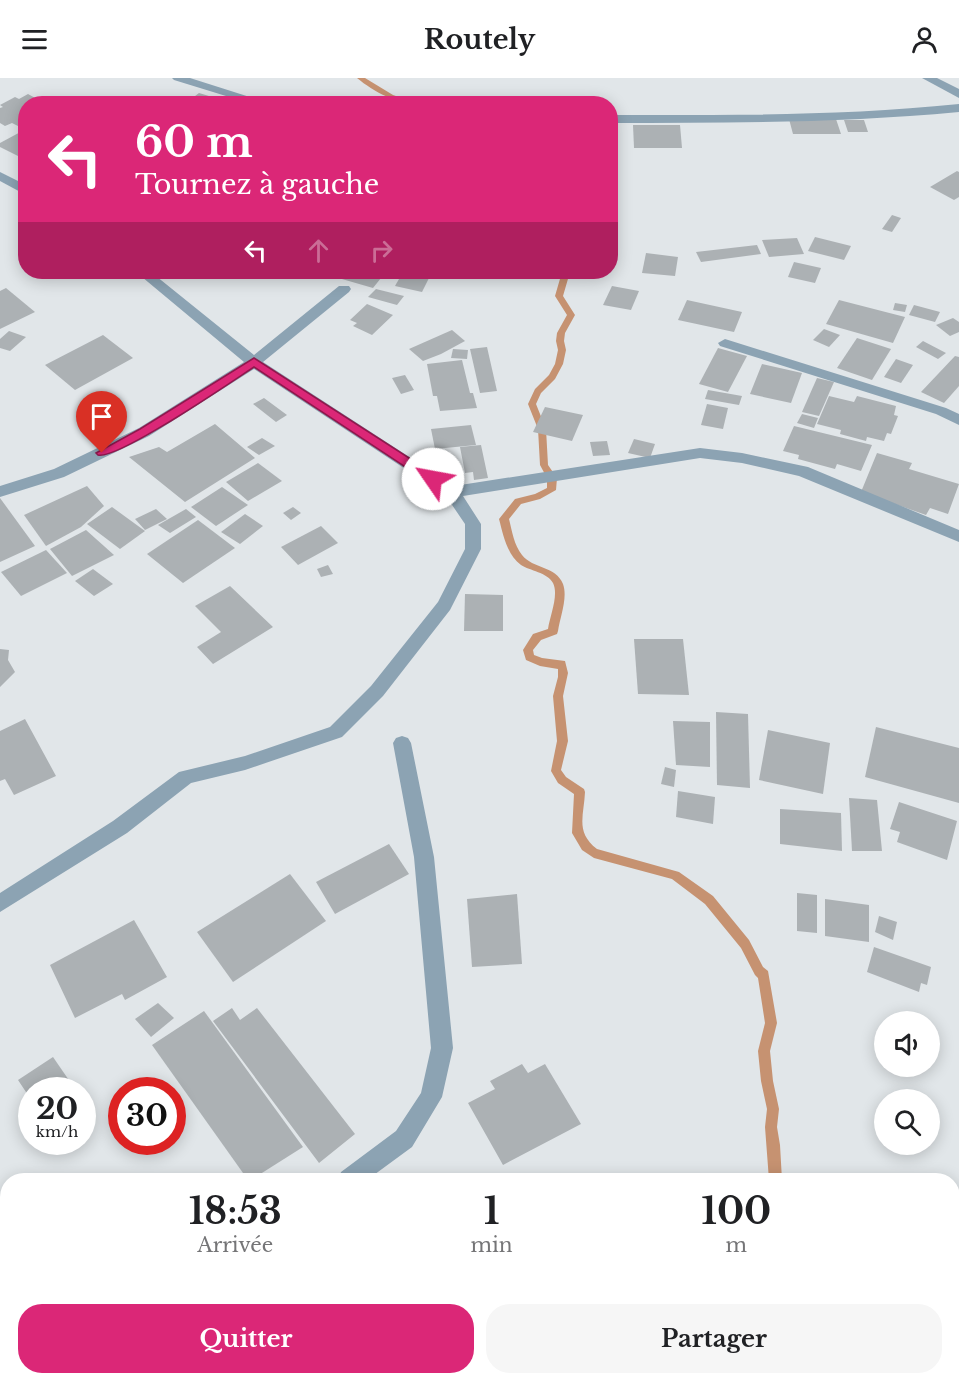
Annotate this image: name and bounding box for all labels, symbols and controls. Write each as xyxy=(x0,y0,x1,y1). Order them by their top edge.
icon: menu xyxy=(18,23,51,56)
text: Routely xyxy=(424,23,535,56)
icon: person xyxy=(908,23,941,56)
text: 60 m xyxy=(135,116,253,168)
icon: left xyxy=(36,120,114,198)
text: Tournez à gauche xyxy=(135,168,379,201)
icon: left xyxy=(239,234,272,267)
icon: ahead xyxy=(302,234,335,267)
icon: right xyxy=(365,234,398,267)
pin xyxy=(76,391,127,453)
icon: arrive xyxy=(85,400,118,433)
position arrow xyxy=(401,447,465,511)
map controls xyxy=(874,1011,940,1155)
button: sound xyxy=(874,1011,940,1077)
speed limit sign: 30 xyxy=(108,1077,186,1155)
button: search xyxy=(874,1089,940,1155)
text: 20 xyxy=(36,1090,78,1127)
text: km/h xyxy=(36,1122,78,1141)
text: 18:53 xyxy=(189,1189,282,1234)
text: 1 xyxy=(484,1189,499,1234)
text: 100 xyxy=(701,1189,771,1234)
text: Arrivée xyxy=(197,1233,273,1257)
text: min xyxy=(470,1233,513,1257)
text: m xyxy=(726,1233,747,1257)
button: Quitter xyxy=(18,1304,474,1373)
button: Partager xyxy=(486,1304,942,1373)

